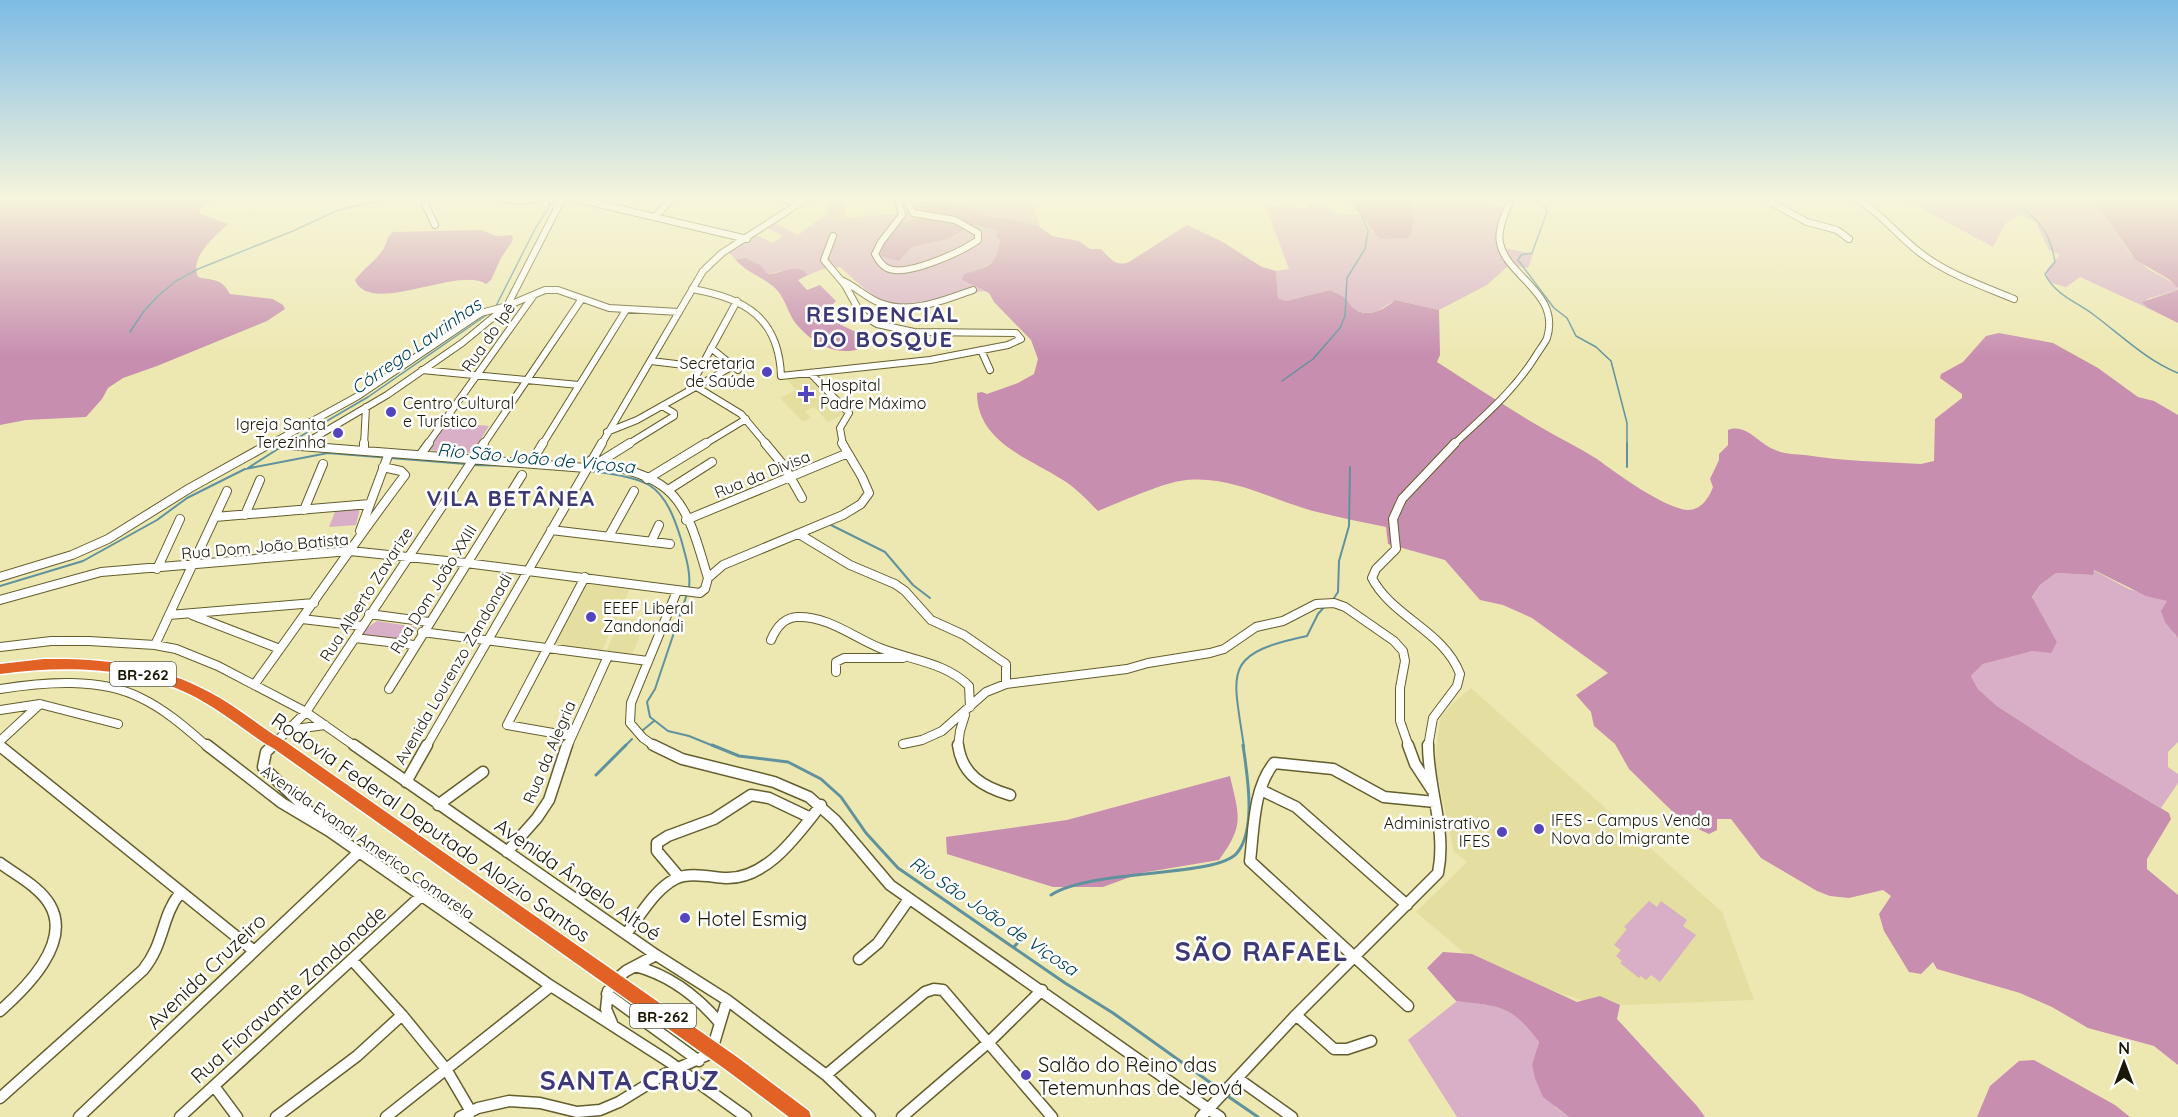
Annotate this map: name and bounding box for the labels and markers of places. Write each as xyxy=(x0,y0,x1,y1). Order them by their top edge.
place label: Secretaria de Saúde xyxy=(679,353,755,391)
marker: Secretaria de Saúde xyxy=(760,365,774,379)
place label: Hospital Padre Máximo xyxy=(820,375,926,413)
marker: Hospital Padre Máximo xyxy=(797,385,815,403)
place label: Centro Cultural e Turístico xyxy=(403,393,514,431)
marker: Centro Cultural e Turístico xyxy=(384,405,398,419)
place label: Igreja Santa Terezinha xyxy=(236,414,326,452)
marker: Igreja Santa Terezinha xyxy=(331,426,345,440)
place label: EEEF Liberal Zandonadi xyxy=(603,598,694,636)
marker: EEEF Liberal Zandonadi xyxy=(584,610,598,624)
place label: IFES - Campus Venda Nova do Imigrante xyxy=(1551,810,1710,848)
place label: Administrativo IFES xyxy=(1384,813,1490,851)
marker: IFES - Campus Venda Nova do Imigrante xyxy=(1532,822,1546,836)
marker: Administrativo IFES xyxy=(1495,825,1509,839)
place label: Hotel Esmig xyxy=(697,906,807,931)
marker: Hotel Esmig xyxy=(678,911,692,925)
place label: Salão do Reino das Tetemunhas de Jeová xyxy=(1038,1052,1243,1100)
marker: Salão do Reino das Tetemunhas de Jeová xyxy=(1019,1068,1033,1082)

